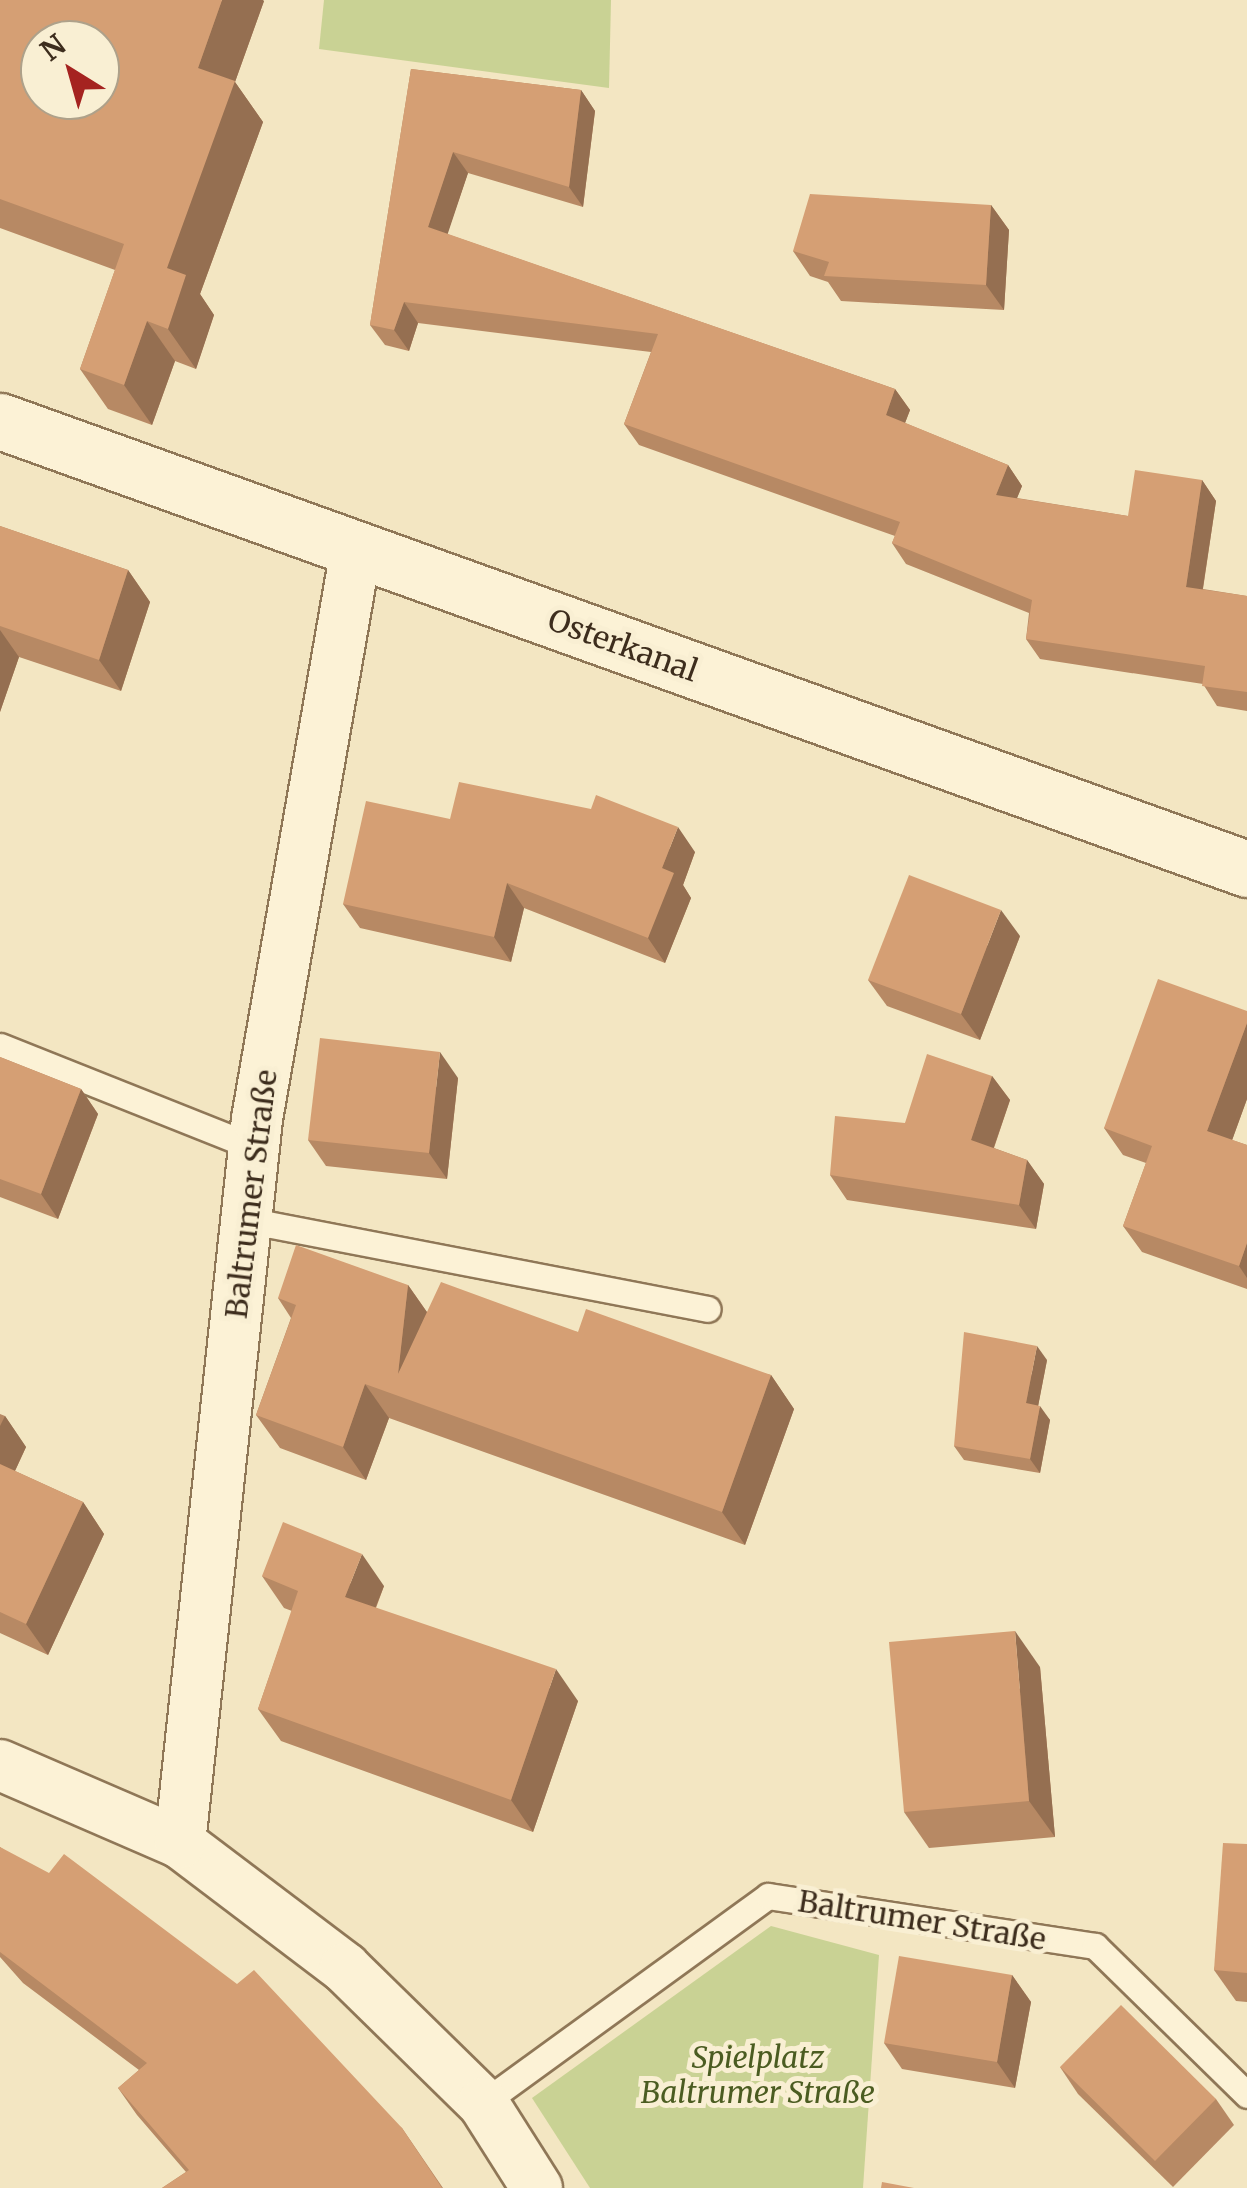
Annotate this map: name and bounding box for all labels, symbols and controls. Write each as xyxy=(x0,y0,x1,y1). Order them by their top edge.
north arrow xyxy=(20,20,120,120)
text: N xyxy=(33,27,73,69)
street label: Osterkanal xyxy=(543,601,703,689)
street label: Baltrumer Straße xyxy=(218,1068,284,1320)
street label: Baltrumer Straße xyxy=(796,1883,1048,1957)
park label: Spielplatz Baltrumer Straße xyxy=(641,2039,875,2110)

